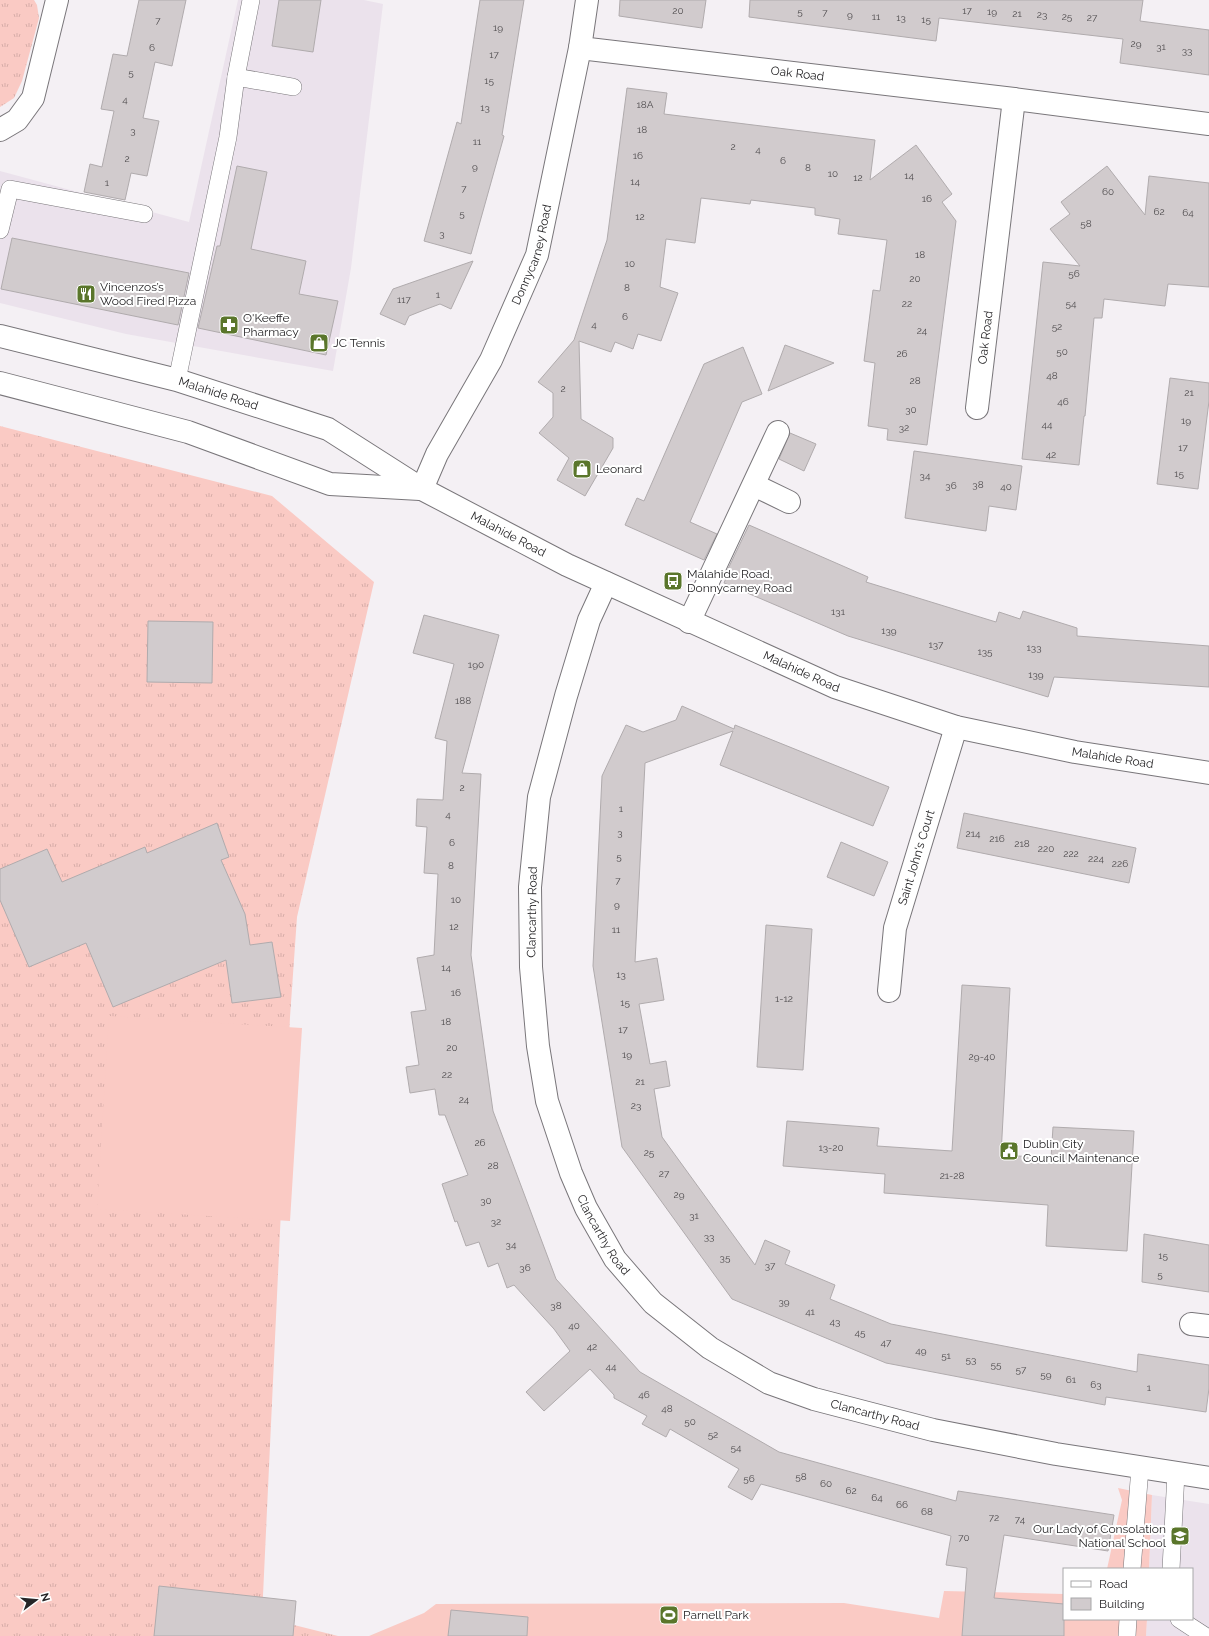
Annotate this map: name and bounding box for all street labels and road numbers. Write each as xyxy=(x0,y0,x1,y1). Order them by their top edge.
street label: Oak Road xyxy=(770,63,825,84)
street label: Donnycarney Road xyxy=(509,203,554,307)
street label: Oak Road xyxy=(975,310,996,365)
street label: Malahide Road xyxy=(177,374,260,413)
street label: Malahide Road xyxy=(468,509,548,560)
street label: Malahide Road xyxy=(761,648,842,695)
street label: Malahide Road xyxy=(1071,745,1155,771)
street label: Saint John's Court xyxy=(895,808,937,907)
street label: Clancarthy Road xyxy=(524,866,540,958)
street label: Clancarthy Road xyxy=(574,1193,633,1278)
street label: Clancarthy Road xyxy=(829,1397,921,1433)

